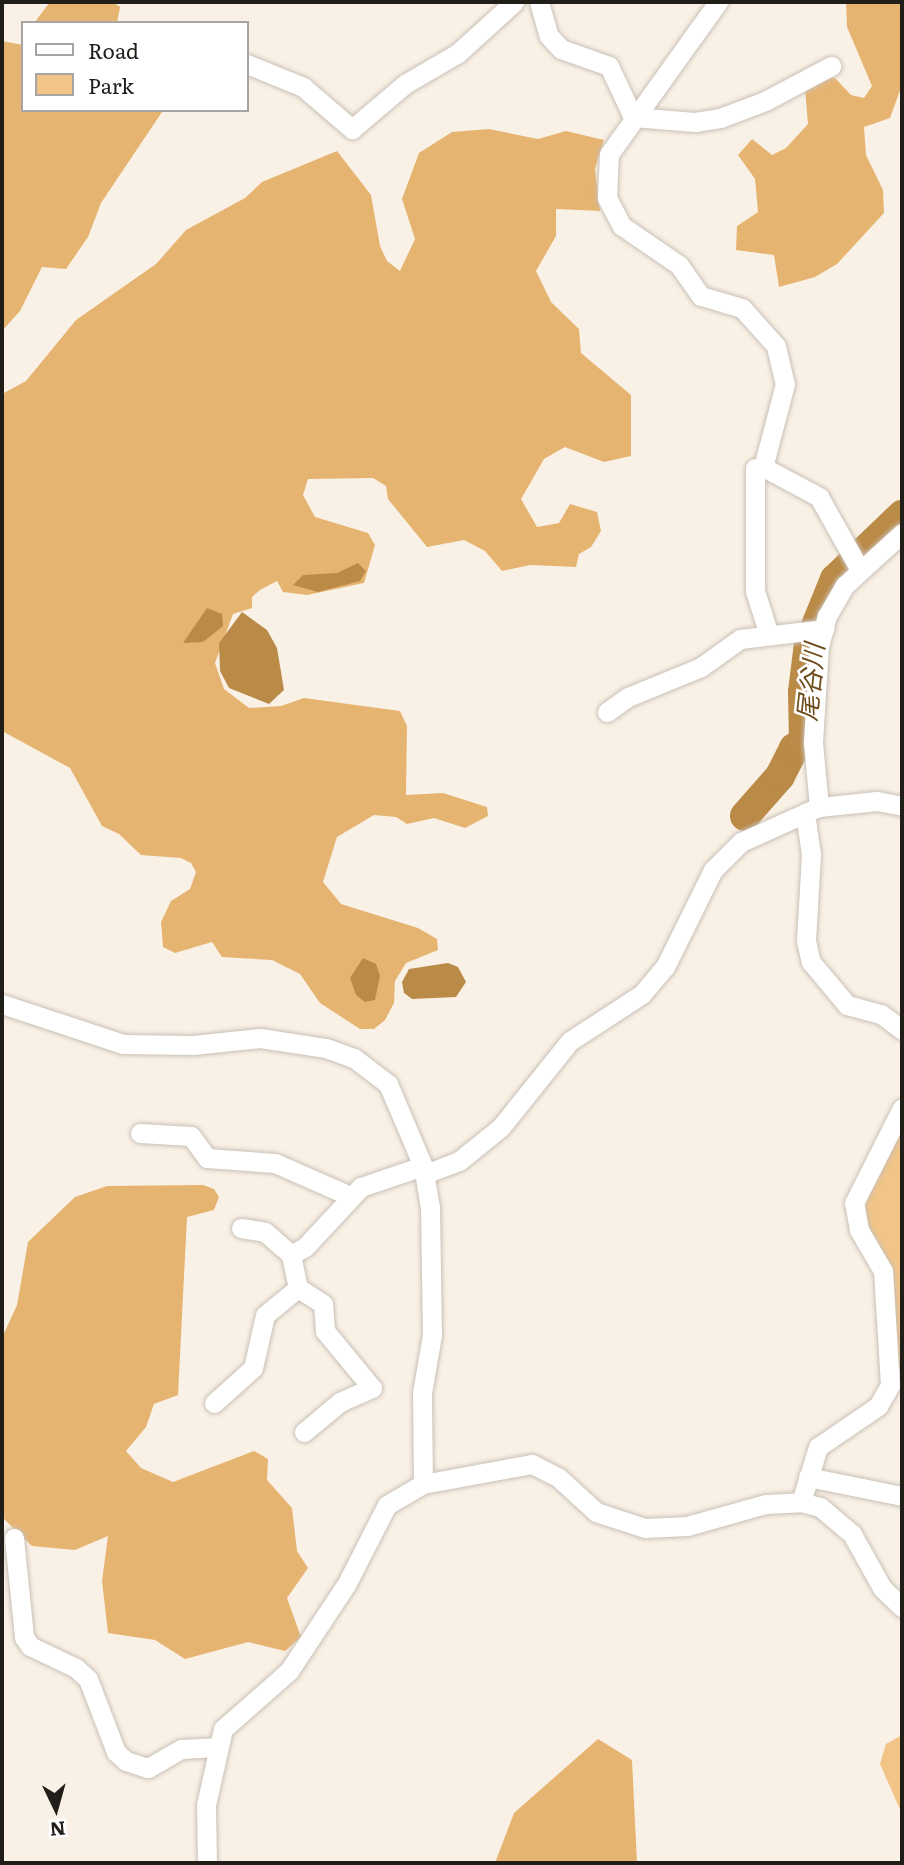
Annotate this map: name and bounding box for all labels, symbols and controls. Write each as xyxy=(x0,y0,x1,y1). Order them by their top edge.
legend xyxy=(21,21,248,112)
text: Road xyxy=(88,34,139,65)
text: Park xyxy=(88,69,134,100)
water label: 尾谷川 xyxy=(789,642,829,722)
north arrow xyxy=(21,1774,91,1844)
text: N xyxy=(49,1815,67,1845)

